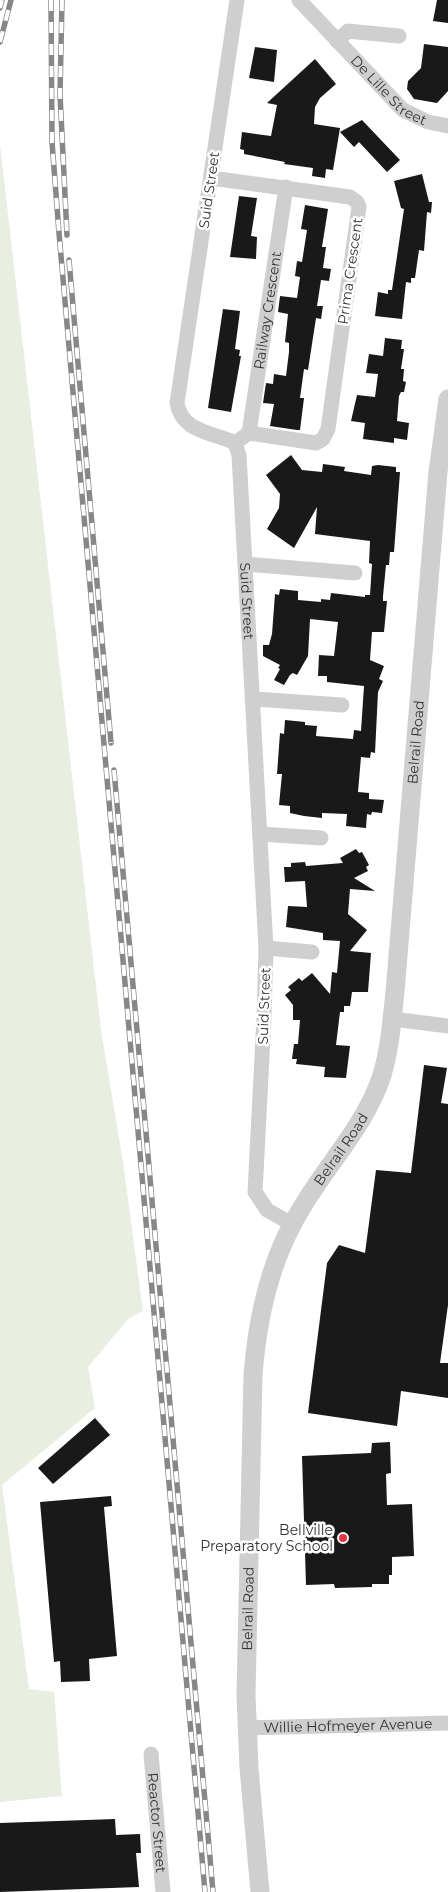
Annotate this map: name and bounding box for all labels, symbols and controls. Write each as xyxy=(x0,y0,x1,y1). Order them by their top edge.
street label: De Lille Street xyxy=(347,51,430,129)
street label: Suid Street xyxy=(195,150,223,230)
street label: Prima Crescent xyxy=(334,216,366,326)
street label: Railway Crescent xyxy=(250,250,285,371)
street label: Suid Street xyxy=(236,562,258,641)
street label: Belrail Road xyxy=(403,700,428,785)
street label: Suid Street xyxy=(254,967,274,1045)
street label: Belrail Road xyxy=(310,1110,372,1189)
place label: Bellville Preparatory School xyxy=(200,1521,333,1555)
marker: Bellville Preparatory School xyxy=(337,1532,349,1544)
street label: Belrail Road xyxy=(238,1566,258,1651)
street label: Willie Hofmeyer Avenue xyxy=(263,1714,433,1737)
street label: Reactor Street xyxy=(144,1772,170,1874)

